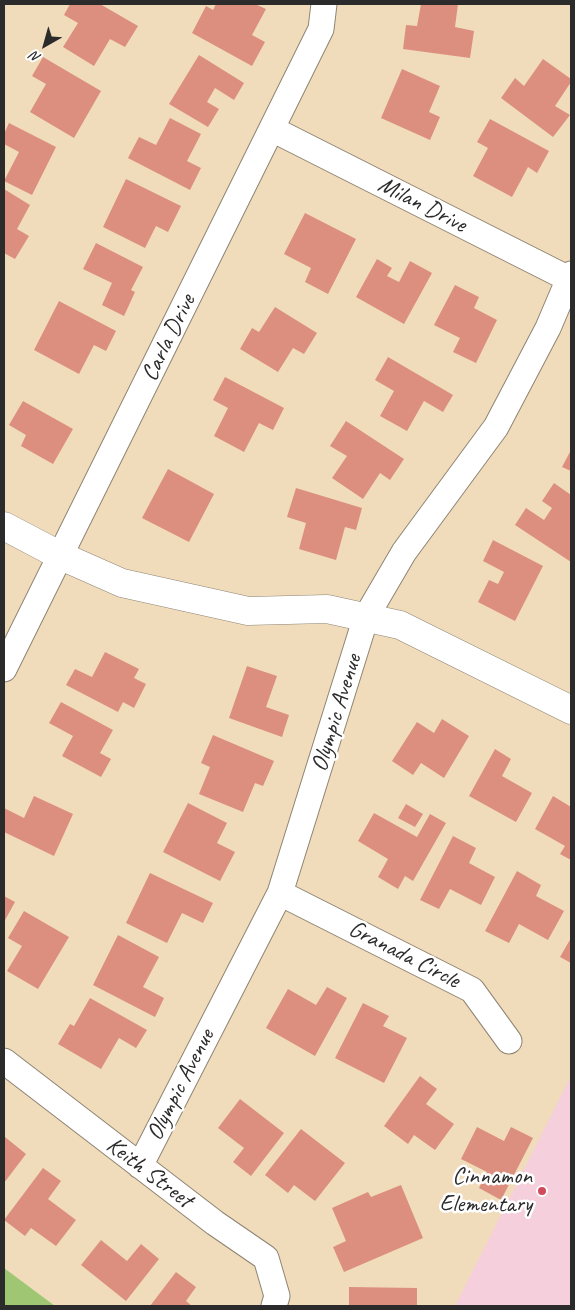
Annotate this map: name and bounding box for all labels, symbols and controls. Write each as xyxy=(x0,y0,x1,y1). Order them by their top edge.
north arrow xyxy=(20,20,70,70)
text: N xyxy=(27,48,44,67)
street label: Milan Drive xyxy=(373,171,471,239)
street label: Carla Drive xyxy=(136,290,202,386)
street label: Olympic Avenue xyxy=(306,651,368,775)
street label: Granada Circle xyxy=(344,915,464,995)
street label: Olympic Avenue xyxy=(141,1025,221,1145)
street label: Keith Street xyxy=(100,1131,198,1215)
place label: Cinnamon Elementary xyxy=(440,1163,532,1219)
marker: Cinnamon Elementary xyxy=(536,1185,548,1197)

